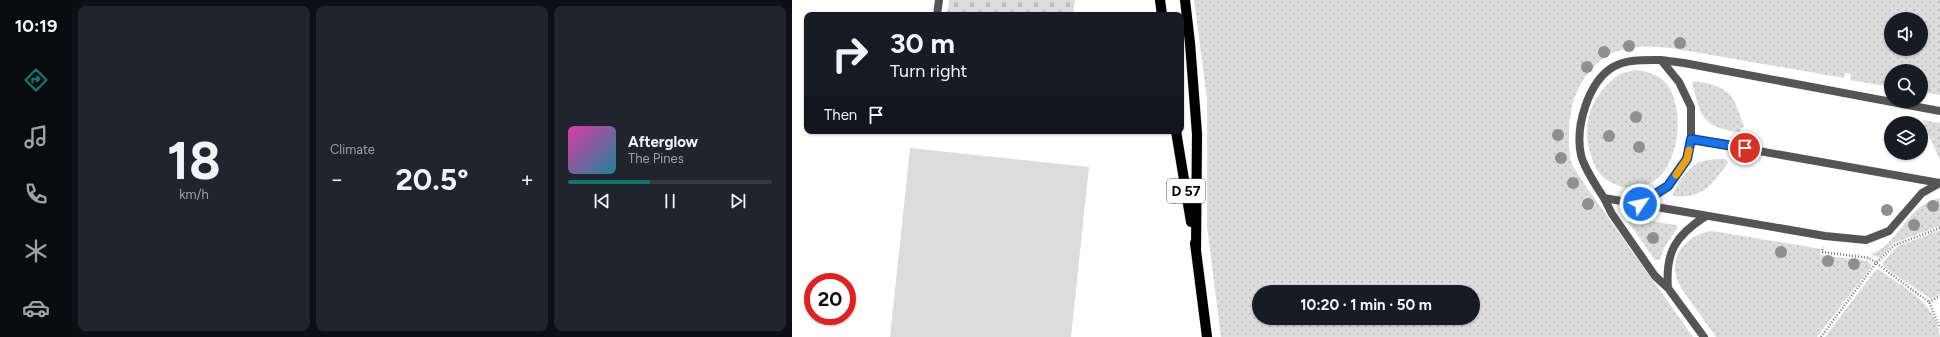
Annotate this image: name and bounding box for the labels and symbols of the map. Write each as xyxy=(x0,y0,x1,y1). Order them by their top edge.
pin xyxy=(1728,131,1762,165)
road number: D 57 xyxy=(1167,179,1205,203)
position arrow xyxy=(1619,183,1661,225)
speed limit sign: 20 xyxy=(804,273,856,325)

